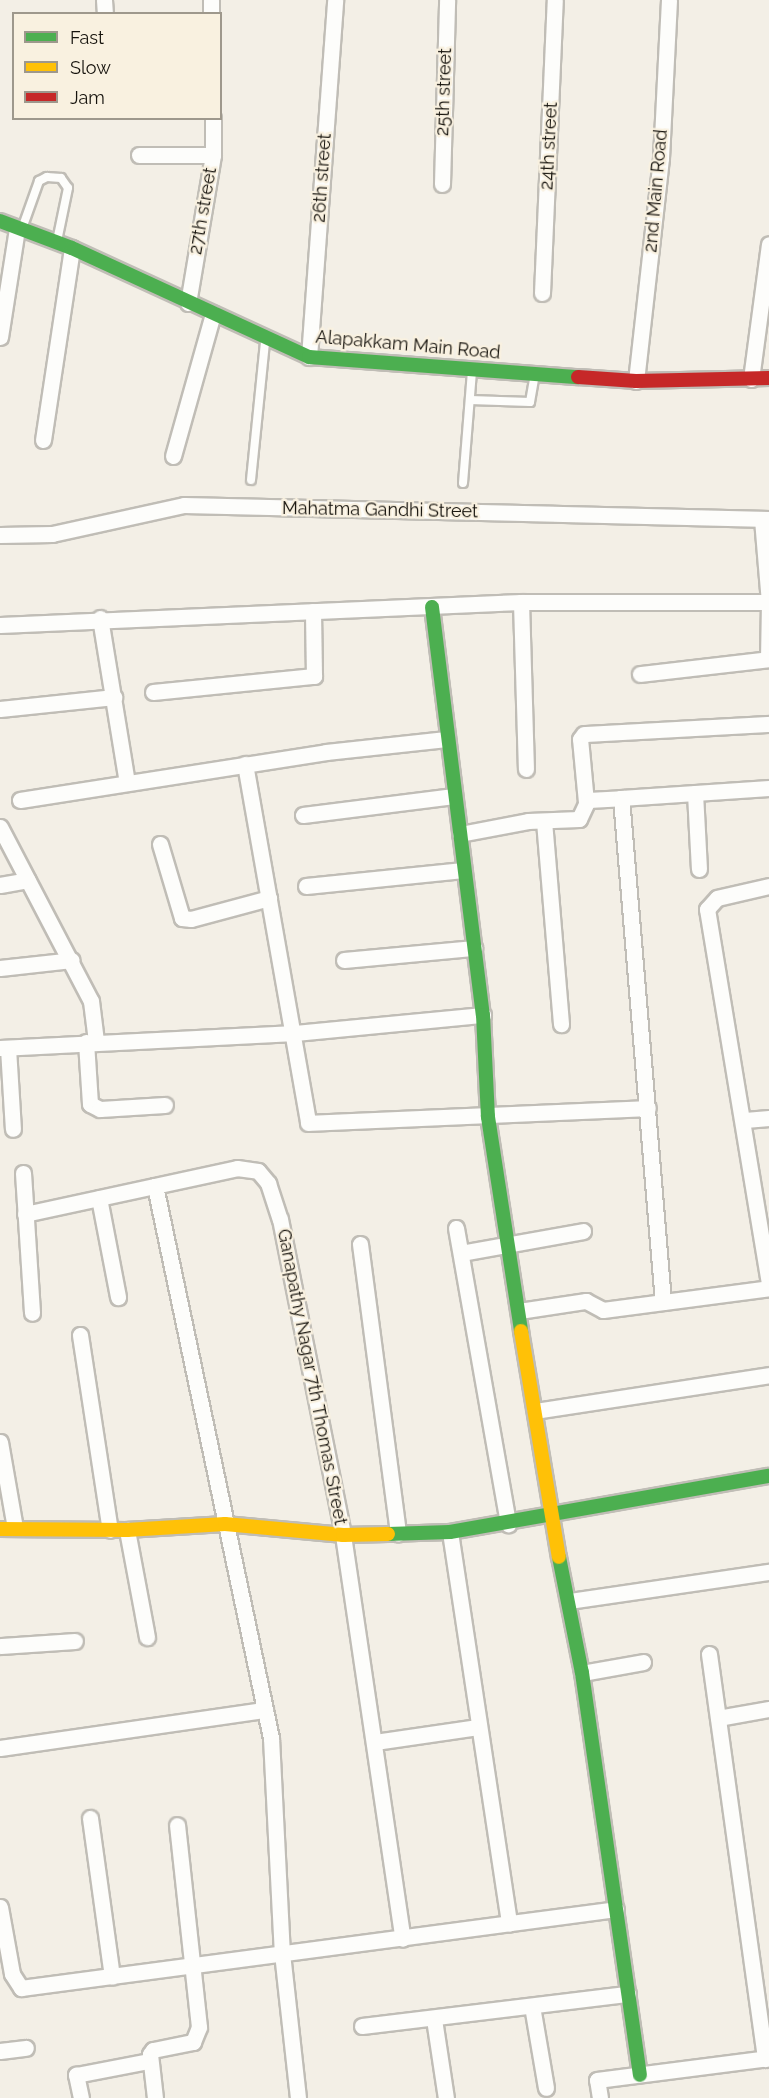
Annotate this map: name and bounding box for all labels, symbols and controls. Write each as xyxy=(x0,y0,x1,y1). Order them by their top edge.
legend xyxy=(12,12,222,120)
text: Fast xyxy=(70,27,104,48)
street label: 25th street xyxy=(432,48,456,136)
text: Slow xyxy=(70,57,111,78)
text: Jam xyxy=(70,87,105,108)
street label: 24th street xyxy=(536,101,562,191)
street label: 2nd Main Road xyxy=(640,129,672,253)
street label: 26th street xyxy=(308,133,336,223)
street label: 27th street xyxy=(185,166,221,256)
street label: Alapakkam Main Road xyxy=(315,326,501,364)
street label: Mahatma Gandhi Street xyxy=(282,497,478,523)
street label: Ganapathy Nagar 7th Thomas Street xyxy=(273,1227,351,1527)

